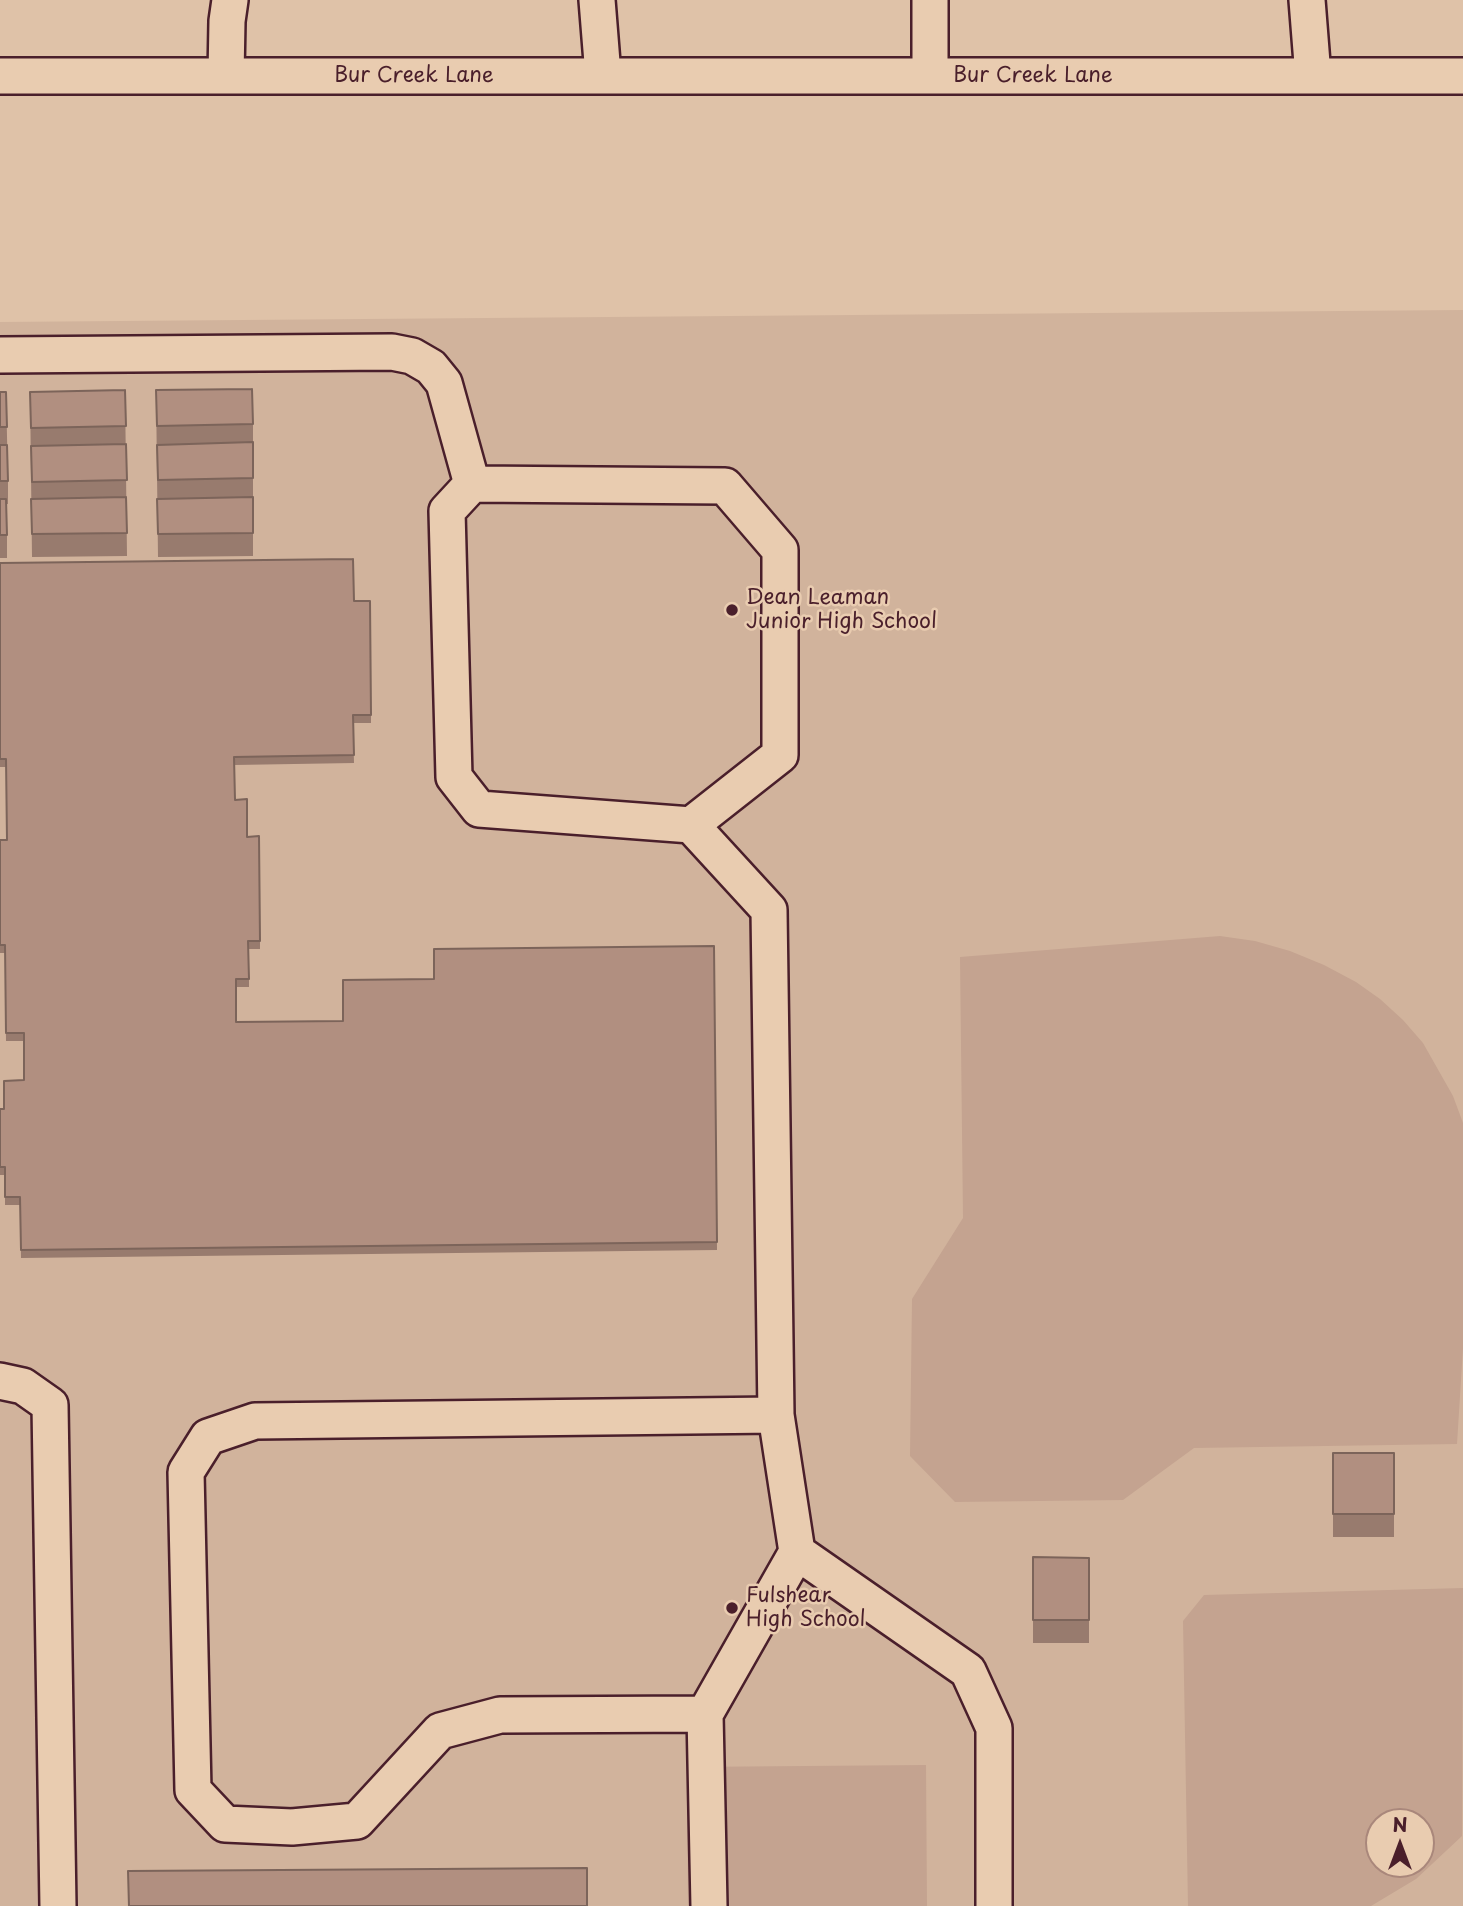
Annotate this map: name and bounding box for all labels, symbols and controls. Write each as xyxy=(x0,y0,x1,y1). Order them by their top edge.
street label: Bur Creek Lane xyxy=(334,63,494,89)
street label: Bur Creek Lane xyxy=(953,63,1113,89)
place label: Dean Leaman Junior High School xyxy=(746,585,937,635)
marker: Dean Leaman Junior High School xyxy=(724,602,740,618)
place label: Fulshear High School xyxy=(746,1583,866,1633)
marker: Fulshear High School xyxy=(724,1600,740,1616)
north arrow xyxy=(1365,1808,1435,1878)
text: N xyxy=(1392,1810,1408,1838)

